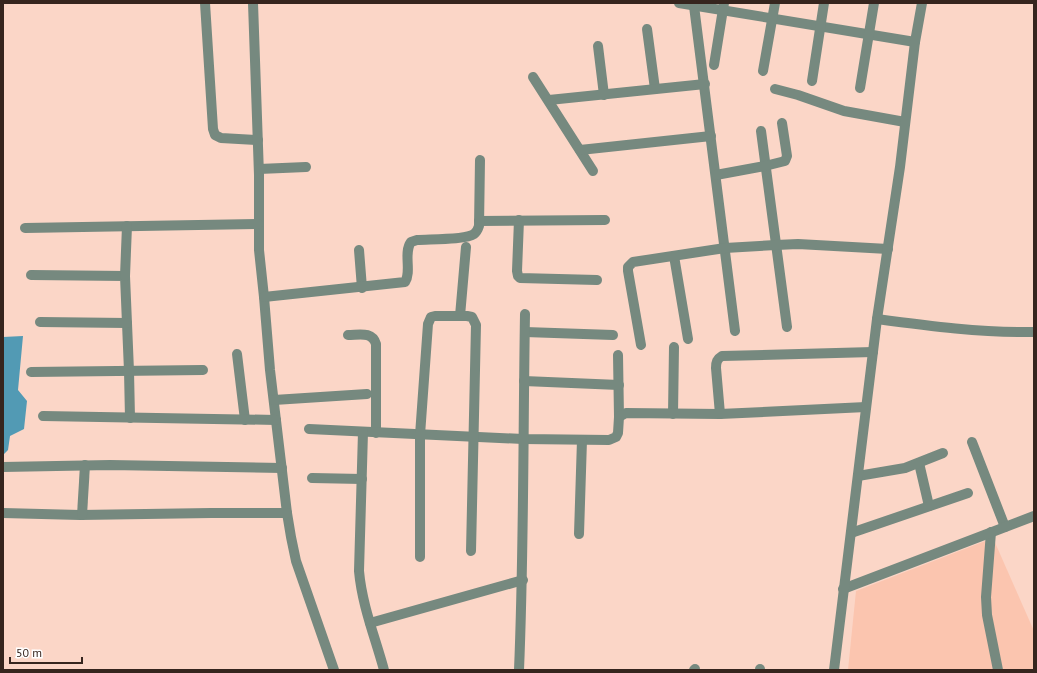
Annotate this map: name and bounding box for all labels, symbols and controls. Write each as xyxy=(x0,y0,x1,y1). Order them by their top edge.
scale bar xyxy=(10,639,82,665)
text: 50 m xyxy=(16,645,42,660)

